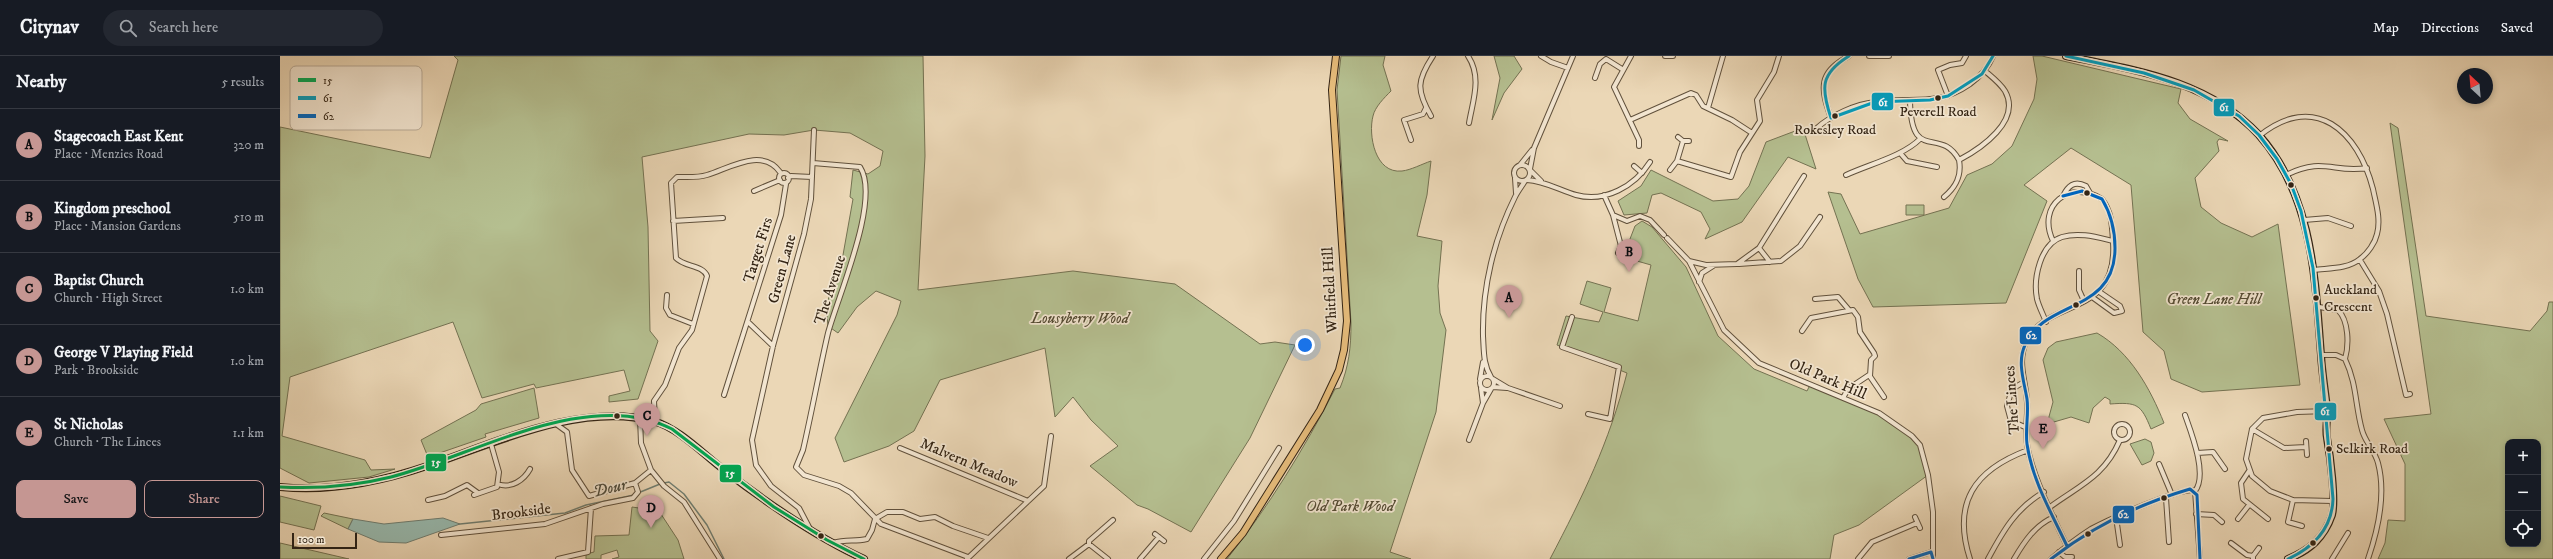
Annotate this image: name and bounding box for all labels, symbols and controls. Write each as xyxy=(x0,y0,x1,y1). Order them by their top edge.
search box xyxy=(103,10,383,46)
text: Citynav xyxy=(20,16,79,39)
icon: search xyxy=(117,17,139,39)
text: Search here xyxy=(149,18,218,37)
text: Map xyxy=(2373,19,2399,37)
text: Directions xyxy=(2421,19,2479,37)
text: Saved xyxy=(2501,19,2533,37)
legend xyxy=(290,66,422,130)
north arrow xyxy=(2457,68,2493,104)
text: Nearby xyxy=(16,71,66,93)
text: 5 results xyxy=(222,74,264,90)
text: 15 xyxy=(323,74,333,88)
text: 61 xyxy=(323,92,333,106)
line badge: 61 xyxy=(1871,92,1894,111)
marker: Peverell Road xyxy=(1933,93,1943,103)
text: 61 xyxy=(1878,96,1888,110)
line badge: 61 xyxy=(2213,98,2235,117)
text: 61 xyxy=(2219,101,2229,115)
place label: Peverell Road xyxy=(1899,103,1977,121)
text: 62 xyxy=(323,110,335,124)
marker: Rokesley Road xyxy=(1830,111,1840,121)
place label: Rokesley Road xyxy=(1794,121,1876,139)
text: Stagecoach East Kent xyxy=(54,127,183,146)
text: A xyxy=(25,137,33,153)
text: 320 m xyxy=(233,137,264,153)
text: Place · Menzies Road xyxy=(54,146,163,162)
unlabelled marker xyxy=(2286,180,2296,190)
unlabelled marker xyxy=(2082,188,2092,198)
text: Kingdom preschool xyxy=(54,199,170,218)
text: B xyxy=(25,209,33,225)
text: 510 m xyxy=(233,209,264,225)
street label: Target Firs xyxy=(739,215,777,285)
text: Place · Mansion Gardens xyxy=(54,218,181,234)
street label: Green Lane xyxy=(764,232,800,306)
pin: B xyxy=(1616,239,1642,272)
street label: Whitfield Hill xyxy=(1318,246,1342,334)
street label: The Avenue xyxy=(810,253,850,327)
text: Baptist Church xyxy=(54,271,144,290)
text: C xyxy=(25,281,33,297)
text: 1.0 km xyxy=(230,281,264,297)
place label: Auckland Crescent xyxy=(2324,281,2377,316)
pin: A xyxy=(1496,285,1522,318)
text: Church · High Street xyxy=(54,290,163,306)
park label: Green Lane Hill xyxy=(2167,290,2264,309)
marker: Auckland Crescent xyxy=(2311,293,2321,303)
unlabelled marker xyxy=(2071,300,2081,310)
park label: Lousyberry Wood xyxy=(1030,309,1132,328)
line badge: 62 xyxy=(2019,326,2042,345)
text: 62 xyxy=(2025,329,2037,343)
your location xyxy=(1295,335,1315,355)
text: George V Playing Field xyxy=(54,343,193,362)
text: D xyxy=(24,353,34,369)
text: 1.0 km xyxy=(230,353,264,369)
street label: Old Park Hill xyxy=(1786,354,1870,404)
text: Park · Brookside xyxy=(54,362,139,378)
street label: The Linces xyxy=(2000,365,2024,435)
line badge: 61 xyxy=(2314,402,2337,421)
pin: C xyxy=(634,403,660,436)
text: 61 xyxy=(2320,405,2330,419)
unlabelled marker xyxy=(612,411,622,421)
text: St Nicholas xyxy=(54,415,123,434)
pin: E xyxy=(2030,416,2056,449)
text: E xyxy=(24,425,34,441)
text: 1.1 km xyxy=(232,425,264,441)
text: Church · The Linces xyxy=(54,434,161,450)
street label: Malvern Meadow xyxy=(917,434,1021,492)
map controls xyxy=(2505,439,2541,547)
button: + xyxy=(2505,439,2541,475)
place label: Selkirk Road xyxy=(2336,440,2408,458)
marker: Selkirk Road xyxy=(2324,444,2334,454)
line badge: 15 xyxy=(425,453,447,472)
text: 15 xyxy=(431,456,441,470)
line badge: 15 xyxy=(719,464,742,483)
text: 15 xyxy=(725,467,735,481)
water label: Dour xyxy=(591,474,630,502)
button: − xyxy=(2505,475,2541,511)
button: Save xyxy=(16,480,136,518)
button: Share xyxy=(144,480,264,518)
unlabelled marker xyxy=(2159,493,2169,503)
pin: D xyxy=(638,495,664,528)
park label: Old Park Wood xyxy=(1306,497,1397,516)
street label: Brookside xyxy=(490,499,552,525)
line badge: 62 xyxy=(2112,505,2135,524)
text: 62 xyxy=(2117,508,2129,522)
button: locate xyxy=(2505,511,2541,547)
unlabelled marker xyxy=(2083,529,2093,539)
scale bar xyxy=(292,531,357,550)
unlabelled marker xyxy=(816,531,826,541)
text: 100 m xyxy=(298,533,324,547)
unlabelled marker xyxy=(2308,538,2318,548)

